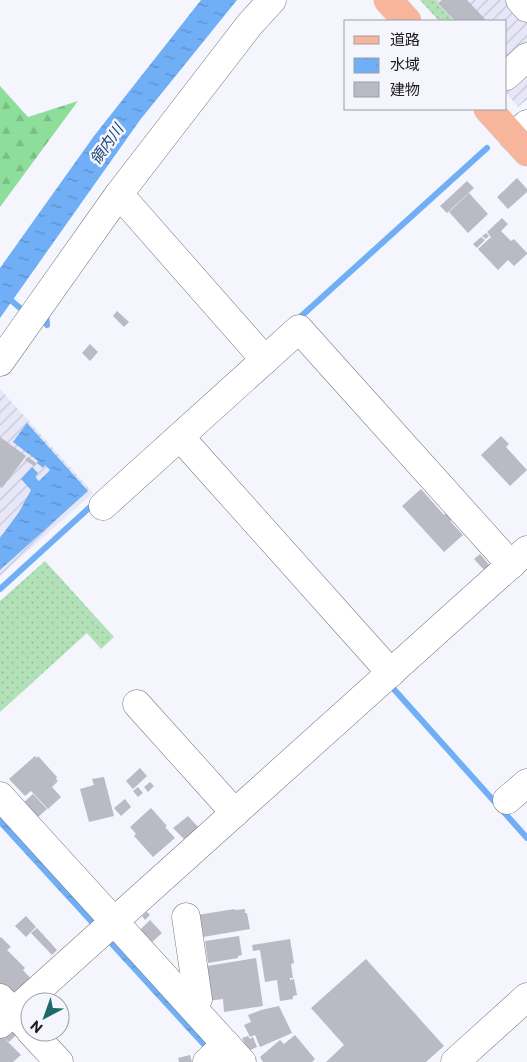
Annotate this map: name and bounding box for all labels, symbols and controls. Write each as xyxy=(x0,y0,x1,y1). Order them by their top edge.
legend xyxy=(344,20,507,110)
text: 道路 xyxy=(390,30,420,48)
text: 水域 xyxy=(390,55,420,73)
text: 建物 xyxy=(390,80,420,98)
water label: 領内川 xyxy=(86,119,127,168)
north arrow xyxy=(20,992,70,1042)
text: N xyxy=(27,1017,46,1037)

